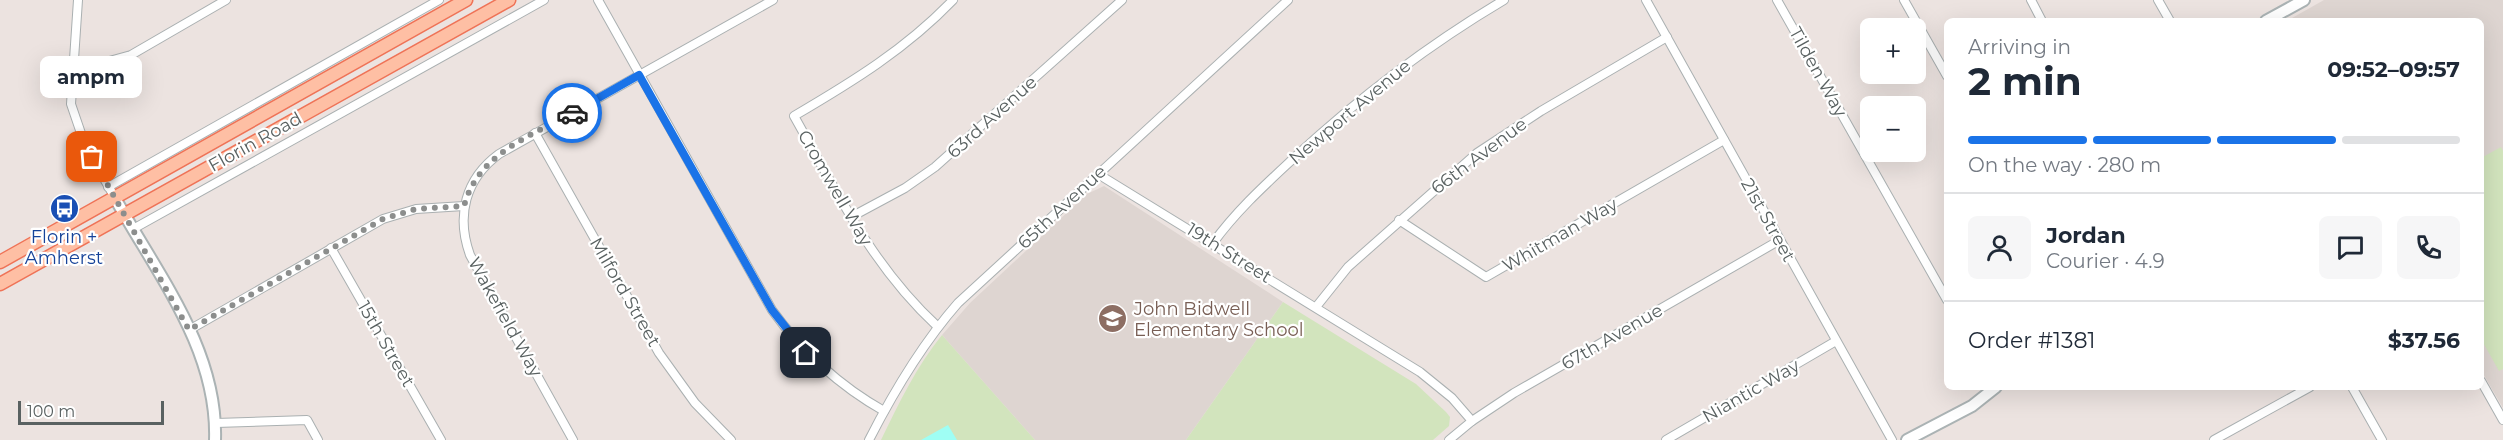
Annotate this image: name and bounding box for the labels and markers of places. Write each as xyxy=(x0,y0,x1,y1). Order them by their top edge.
callout: ampm xyxy=(41,55,143,97)
pin xyxy=(66,131,117,182)
bus stop icon: Florin + Amherst xyxy=(48,192,80,224)
place label: Florin + Amherst xyxy=(25,226,103,269)
place label: John Bidwell Elementary School xyxy=(1133,298,1304,341)
school or university icon: John Bidwell Elementary School xyxy=(1097,303,1129,335)
pin xyxy=(780,327,831,378)

